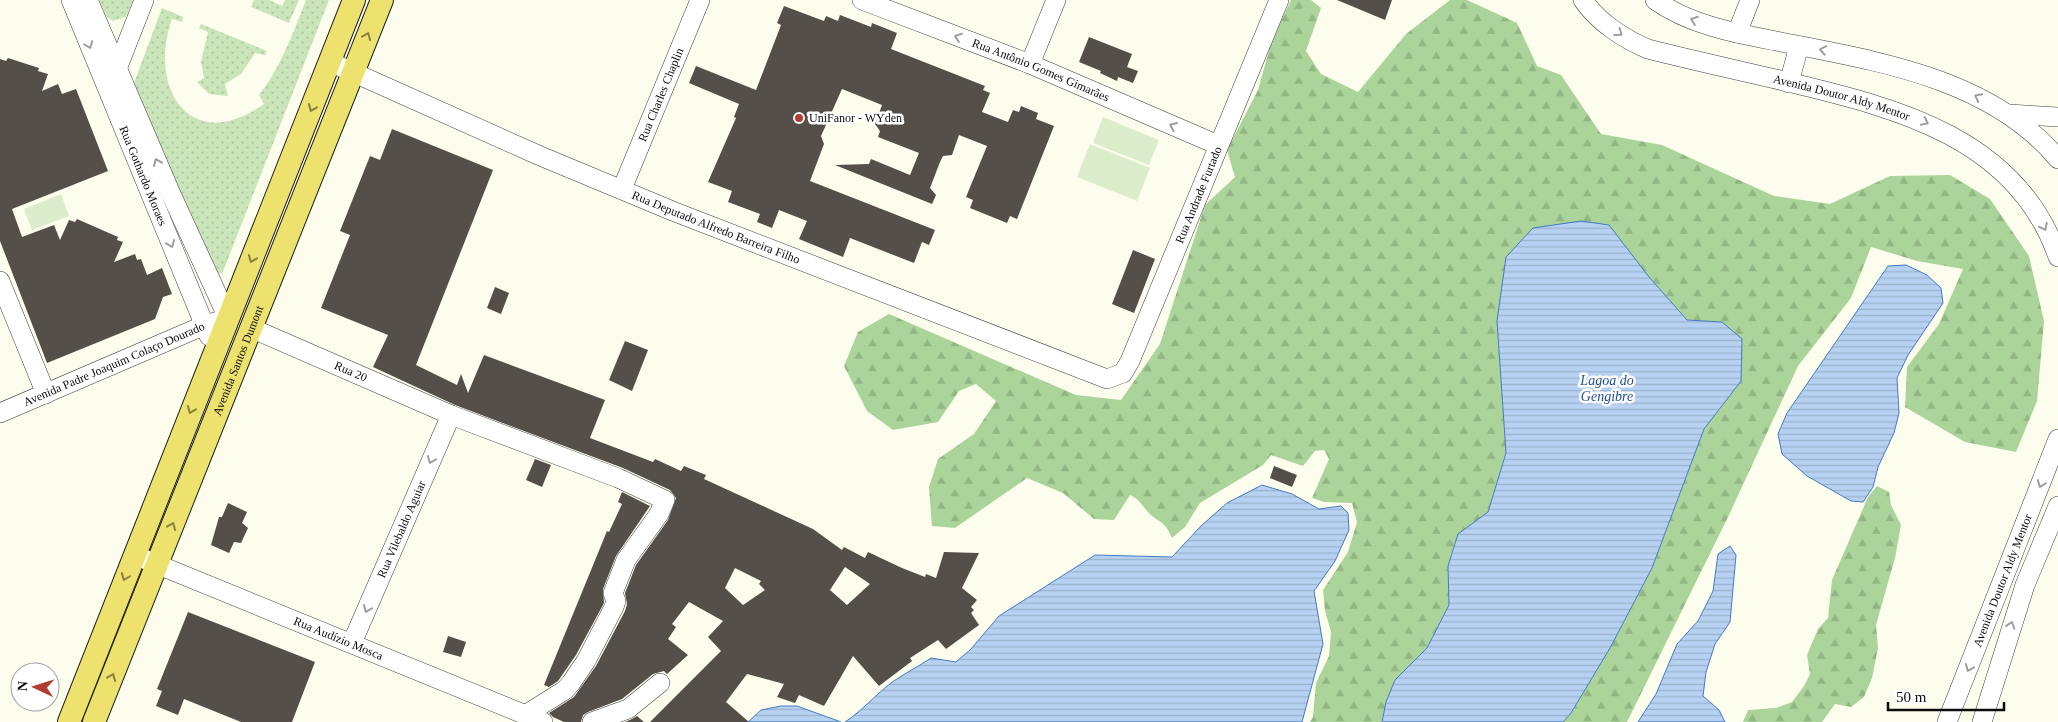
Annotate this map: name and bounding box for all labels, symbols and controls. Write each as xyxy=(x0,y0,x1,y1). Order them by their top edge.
one-way arrow xyxy=(1691,16,1699,26)
one-way arrow xyxy=(1613,27,1622,35)
one-way arrow xyxy=(361,32,372,41)
one-way arrow xyxy=(955,33,963,43)
street label: Rua Antônio Gomes Gimarães xyxy=(970,36,1112,104)
one-way arrow xyxy=(83,40,93,49)
street label: Rua Charles Chaplin xyxy=(635,46,686,144)
one-way arrow xyxy=(1819,46,1828,56)
street label: Avenida Doutor Aldy Mentor xyxy=(1772,72,1912,124)
one-way arrow xyxy=(1975,93,1984,103)
one-way arrow xyxy=(308,103,318,112)
place label: UniFanor - WYden xyxy=(809,111,902,125)
marker: UniFanor - WYden xyxy=(793,112,805,124)
one-way arrow xyxy=(1919,116,1928,126)
one-way arrow xyxy=(1169,121,1178,132)
street label: Rua Gothardo Moraes xyxy=(116,124,170,228)
street label: Rua Andrade Furtado xyxy=(1172,145,1225,245)
one-way arrow xyxy=(152,158,163,167)
street label: Rua Deputado Alfredo Barreira Filho xyxy=(630,188,802,267)
one-way arrow xyxy=(2038,222,2048,231)
one-way arrow xyxy=(164,239,175,248)
one-way arrow xyxy=(247,254,257,262)
street label: Avenida Santos Dumont xyxy=(210,303,267,418)
street label: Avenida Padre Joaquim Colaço Dourado xyxy=(21,319,207,409)
street label: Rua 20 xyxy=(332,358,369,385)
water label: Lagoa do Gengibre xyxy=(1579,373,1634,404)
one-way arrow xyxy=(187,405,197,413)
one-way arrow xyxy=(427,455,438,464)
street label: Rua Vilebaldo Aguiar xyxy=(374,479,429,580)
one-way arrow xyxy=(2036,479,2047,488)
street label: Avenida Doutor Aldy Mentor xyxy=(1970,512,2035,649)
one-way arrow xyxy=(166,522,176,531)
one-way arrow xyxy=(121,572,132,581)
one-way arrow xyxy=(363,604,374,613)
street label: Rua Audízio Mosca xyxy=(292,614,386,663)
one-way arrow xyxy=(2005,621,2015,630)
north arrow xyxy=(10,662,60,712)
one-way arrow xyxy=(1965,663,1975,672)
one-way arrow xyxy=(105,673,116,682)
scale bar xyxy=(1888,680,2004,712)
text: N xyxy=(15,681,30,692)
text: 50 m xyxy=(1896,689,1927,705)

